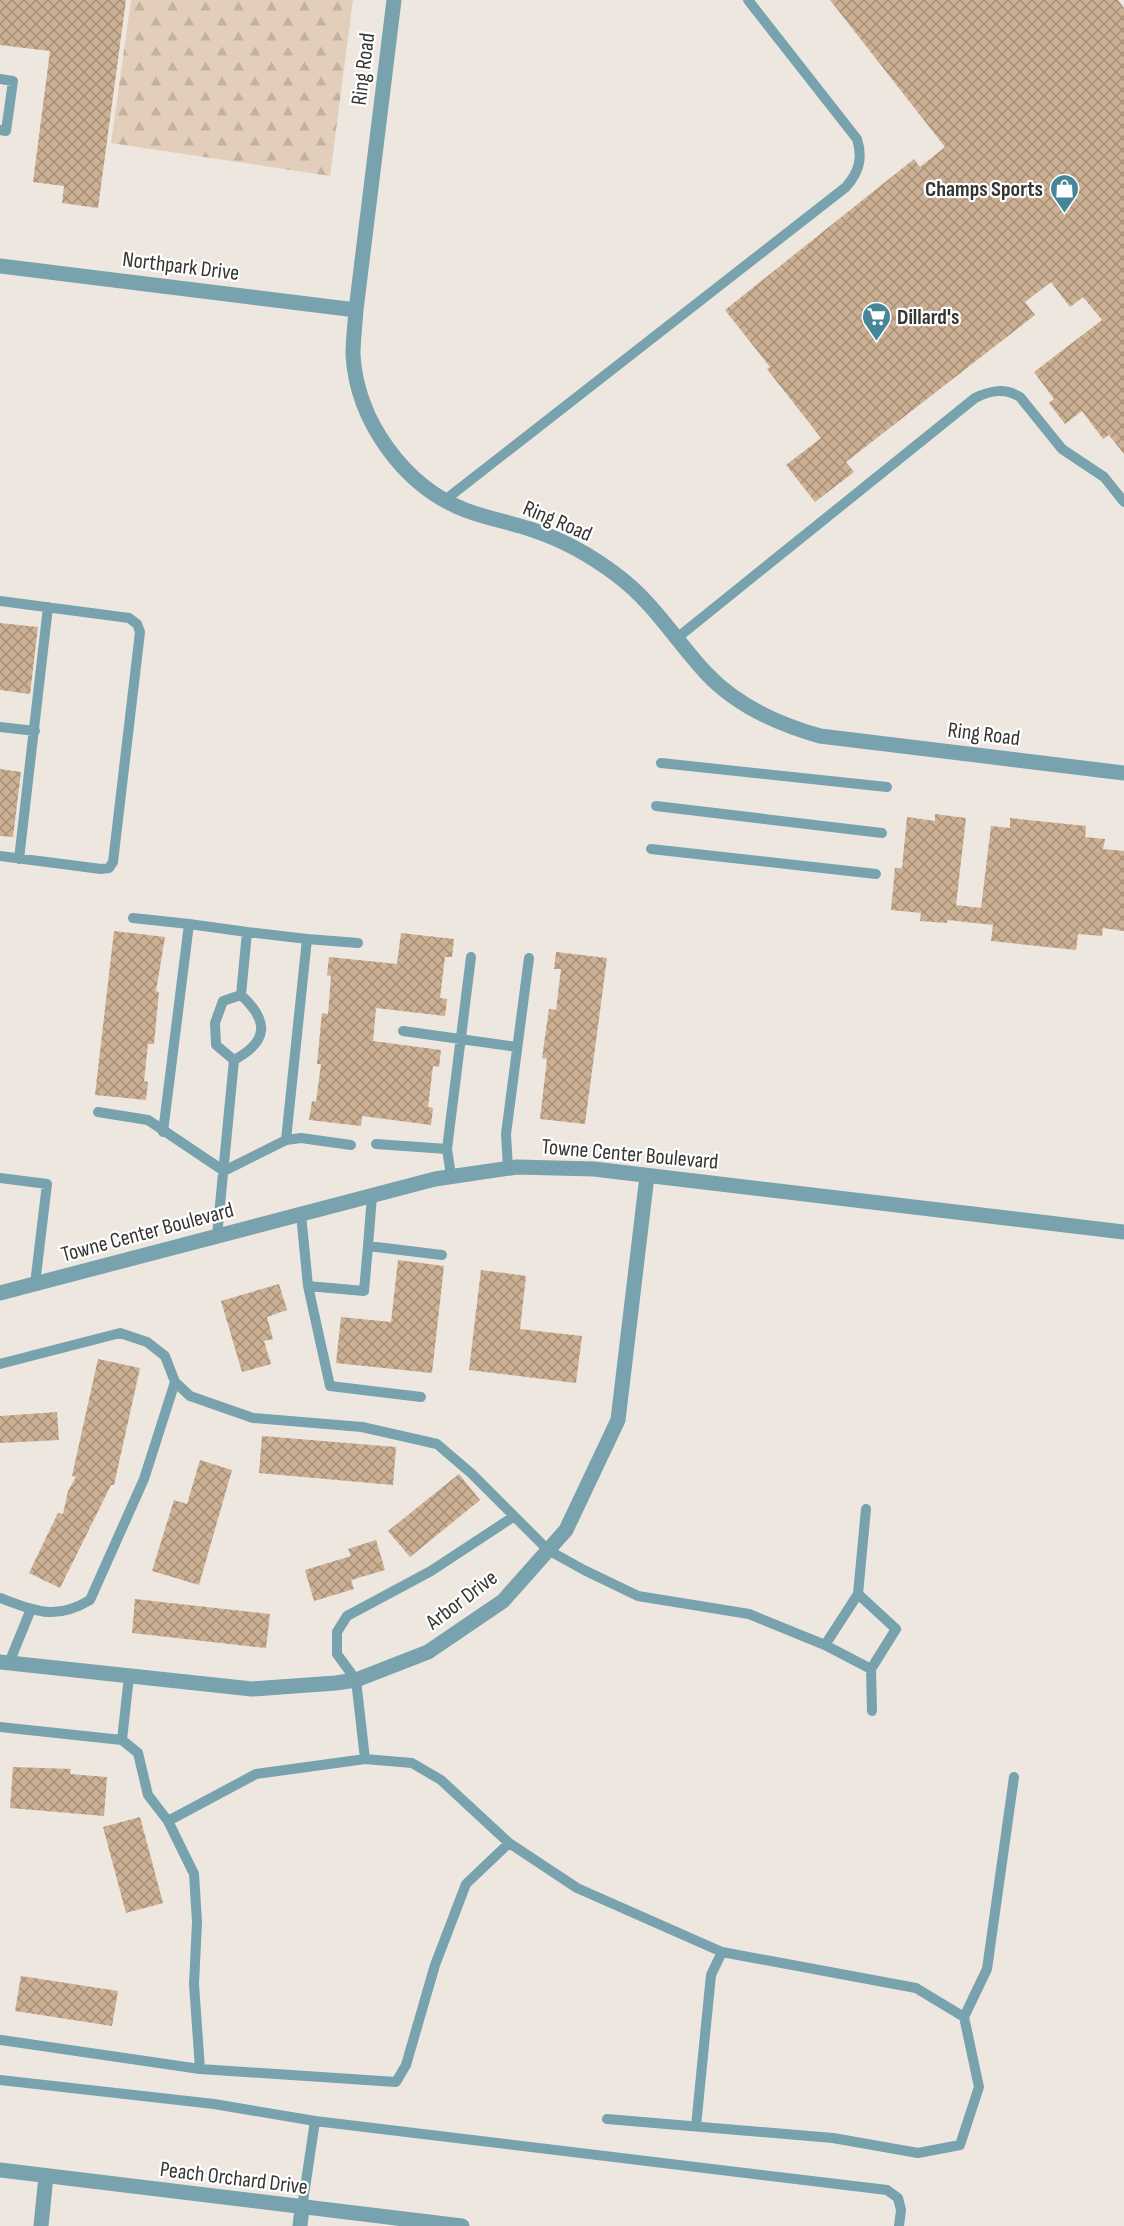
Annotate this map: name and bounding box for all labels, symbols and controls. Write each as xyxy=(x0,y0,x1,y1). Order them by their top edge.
street label: Ring Road xyxy=(346,32,381,107)
shop icon: Champs Sports xyxy=(1048,172,1080,214)
place label: Champs Sports xyxy=(925,176,1043,203)
street label: Northpark Drive xyxy=(121,246,241,287)
supermarket icon: Dillard's xyxy=(860,300,892,342)
place label: Dillard's xyxy=(897,304,959,331)
street label: Ring Road xyxy=(519,495,596,548)
street label: Ring Road xyxy=(946,717,1021,752)
street label: Towne Center Boulevard xyxy=(540,1133,719,1176)
street label: Towne Center Boulevard xyxy=(58,1196,237,1268)
street label: Arbor Drive xyxy=(420,1565,503,1636)
street label: Peach Orchard Drive xyxy=(158,2156,309,2201)

